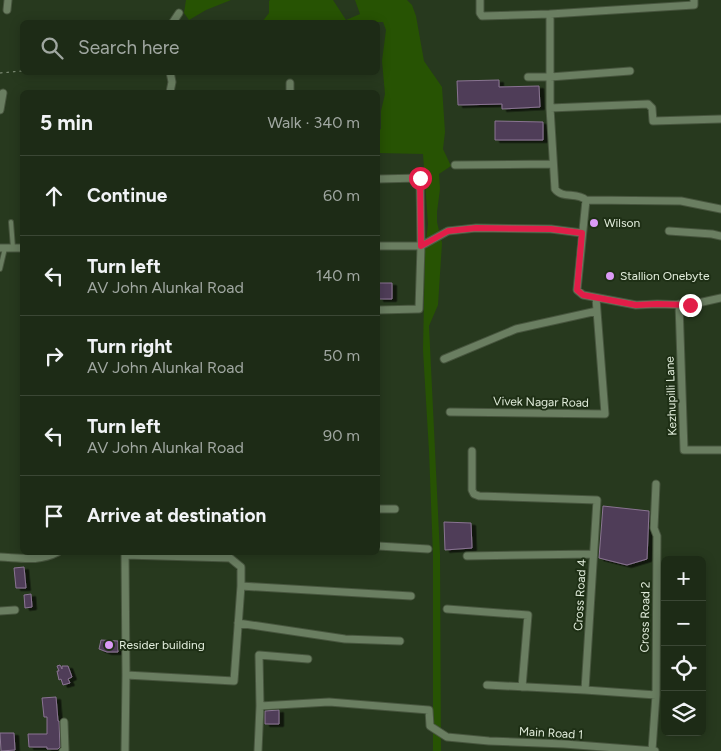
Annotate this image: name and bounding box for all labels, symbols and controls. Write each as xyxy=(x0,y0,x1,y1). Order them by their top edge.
search box xyxy=(20,20,380,75)
icon: search xyxy=(38,34,66,62)
text: Search here xyxy=(78,36,180,59)
text: 5 min xyxy=(40,110,93,135)
text: Walk · 340 m xyxy=(267,113,360,132)
route start xyxy=(409,167,432,190)
icon: ahead xyxy=(40,182,68,210)
text: Continue xyxy=(87,184,167,207)
text: 60 m xyxy=(323,186,360,205)
place label: Wilson xyxy=(604,216,640,230)
marker: Wilson xyxy=(588,217,600,229)
text: Turn left xyxy=(87,255,161,278)
icon: left xyxy=(40,262,68,290)
text: 140 m xyxy=(316,266,360,285)
place label: Stallion Onebyte xyxy=(620,269,710,283)
marker: Stallion Onebyte xyxy=(604,270,616,282)
text: AV John Alunkal Road xyxy=(87,278,244,297)
route end xyxy=(679,294,702,317)
text: Turn right xyxy=(87,335,173,358)
icon: right xyxy=(40,342,68,370)
text: 50 m xyxy=(323,346,360,365)
street label: Kezhupilli Lane xyxy=(663,356,679,436)
text: AV John Alunkal Road xyxy=(87,358,244,377)
street label: Vivek Nagar Road xyxy=(493,394,589,410)
text: Turn left xyxy=(87,415,161,438)
icon: left xyxy=(40,422,68,450)
text: 90 m xyxy=(323,426,360,445)
text: AV John Alunkal Road xyxy=(87,438,244,457)
icon: arrive xyxy=(40,502,68,530)
text: Arrive at destination xyxy=(87,504,266,527)
map controls xyxy=(661,556,706,736)
button: + xyxy=(661,556,706,601)
street label: Cross Road 4 xyxy=(571,558,589,631)
street label: Cross Road 2 xyxy=(637,581,653,653)
button: − xyxy=(661,601,706,646)
place label: Resider building xyxy=(119,638,205,652)
marker: Resider building xyxy=(103,639,115,651)
button: locate xyxy=(661,646,706,691)
button: layers xyxy=(661,691,706,736)
street label: Main Road 1 xyxy=(519,724,583,742)

